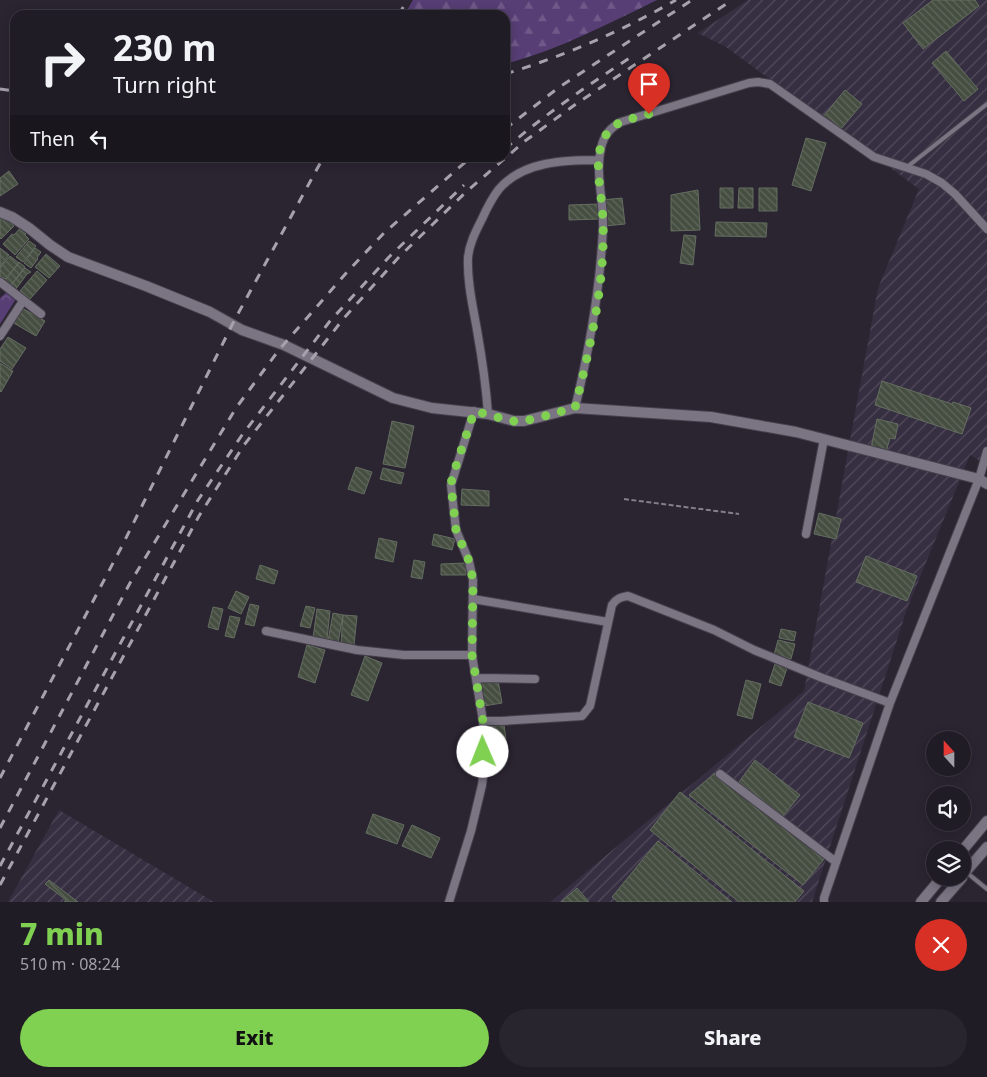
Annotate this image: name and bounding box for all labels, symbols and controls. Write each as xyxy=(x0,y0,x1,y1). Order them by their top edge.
text: 230 m xyxy=(113,24,216,71)
icon: right xyxy=(30,30,95,95)
pin xyxy=(628,63,670,114)
text: Turn right xyxy=(113,69,216,99)
icon: arrive xyxy=(635,70,663,98)
icon: left xyxy=(85,125,113,153)
text: Then xyxy=(30,126,75,152)
position arrow xyxy=(456,725,508,777)
north arrow xyxy=(926,731,971,776)
map controls xyxy=(926,731,971,886)
button: sound xyxy=(926,786,971,831)
button: layers xyxy=(926,841,971,886)
text: 7 min xyxy=(20,913,104,954)
button: close xyxy=(915,919,967,971)
text: 510 m · 08:24 xyxy=(20,953,120,975)
button: Exit xyxy=(20,1009,489,1067)
button: Share xyxy=(499,1009,967,1067)

